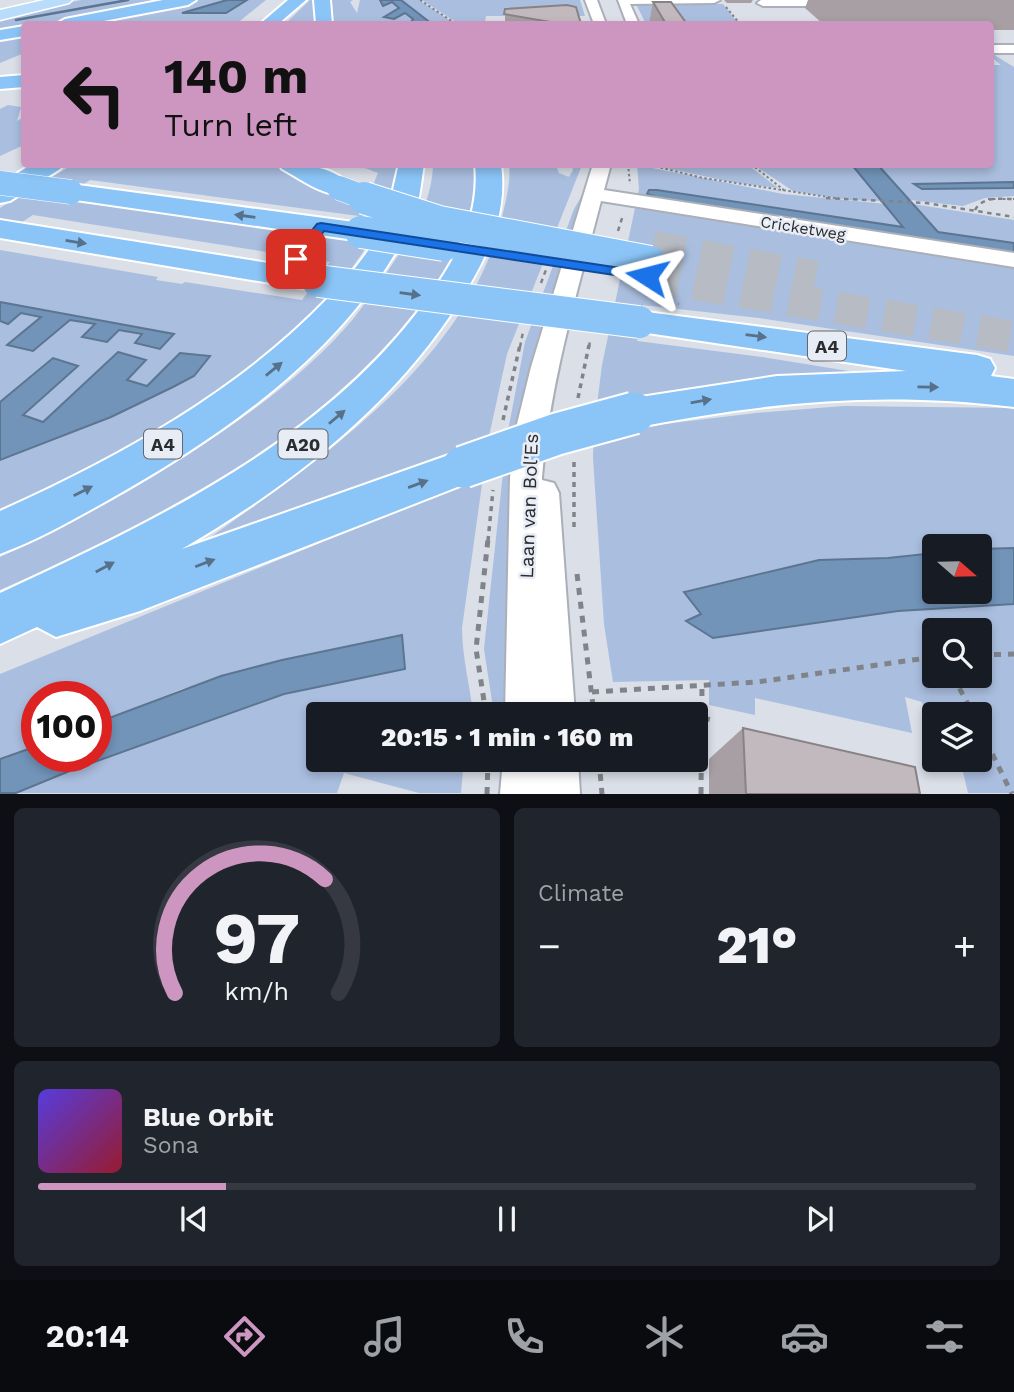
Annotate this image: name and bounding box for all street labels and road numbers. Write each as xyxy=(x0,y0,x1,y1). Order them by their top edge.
street label: Cricketweg xyxy=(759,212,847,244)
road number: A4 xyxy=(808,332,846,360)
road number: A4 xyxy=(144,430,182,458)
road number: A20 xyxy=(278,430,328,458)
street label: Laan van Bol'Es xyxy=(515,433,543,579)

